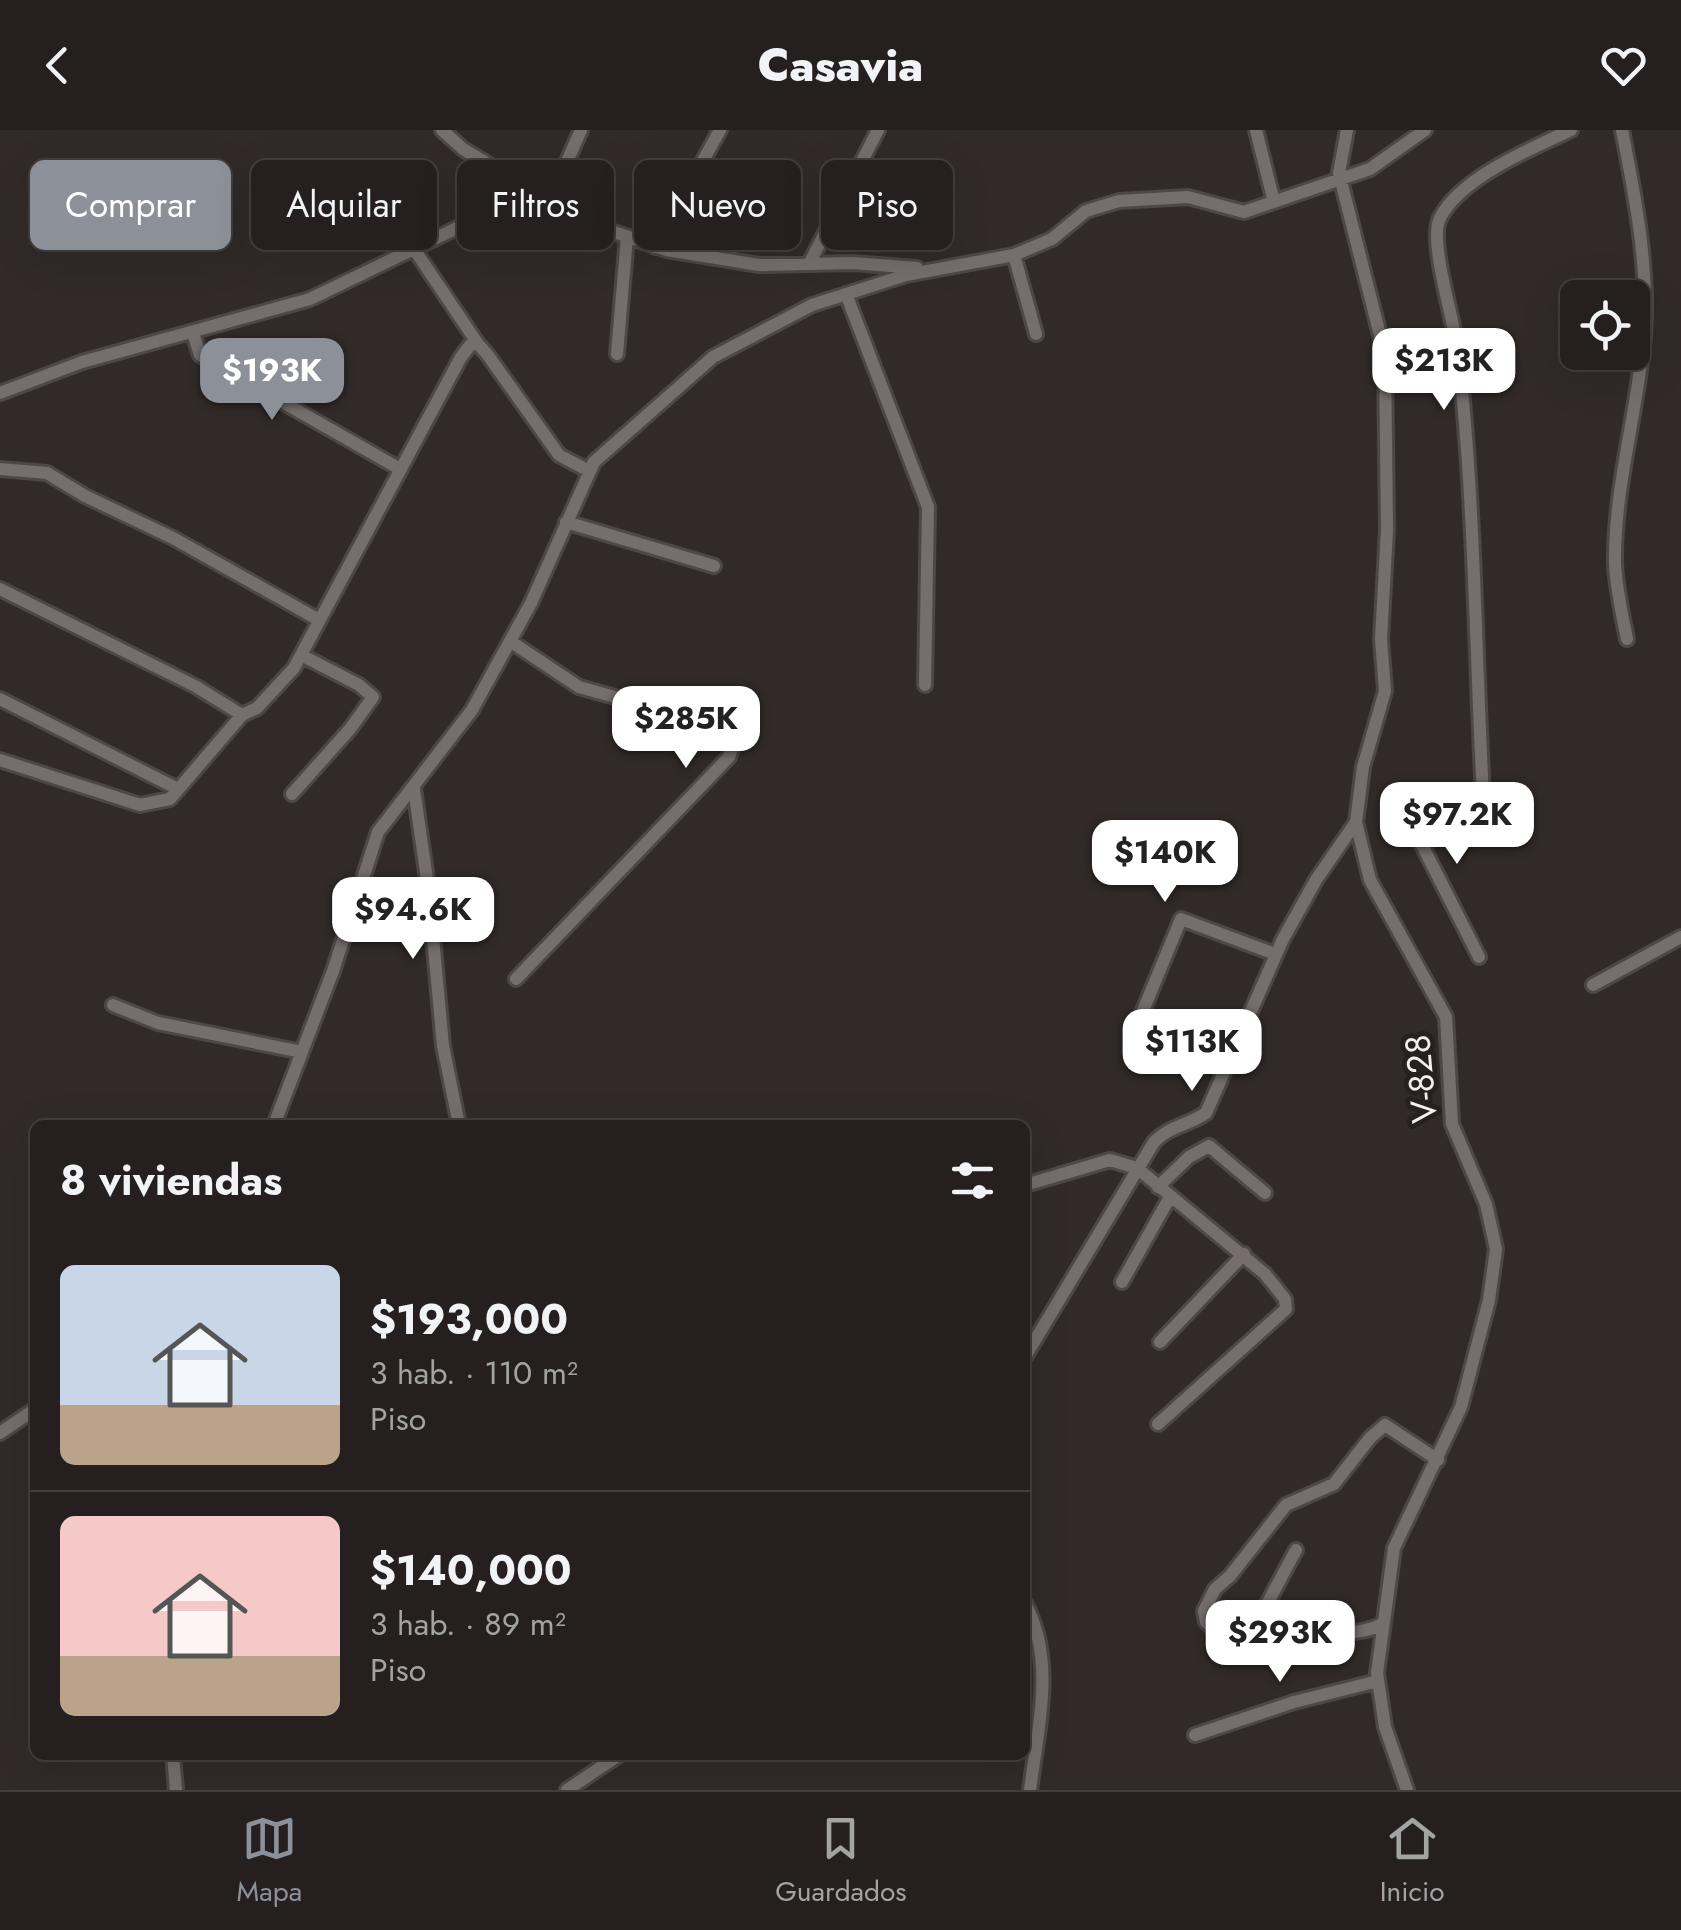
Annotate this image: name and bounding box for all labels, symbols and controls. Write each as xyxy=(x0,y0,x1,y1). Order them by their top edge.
text: Casavia xyxy=(758,33,923,98)
icon: back xyxy=(30,38,85,93)
icon: heart xyxy=(1596,38,1651,93)
chip: Comprar xyxy=(30,160,231,250)
chip: Alquilar xyxy=(251,160,437,250)
chip: Filtros xyxy=(457,160,614,250)
chip: Nuevo xyxy=(634,160,801,250)
chip: Piso xyxy=(821,160,953,250)
map controls xyxy=(1560,280,1650,370)
button: locate xyxy=(1560,280,1650,370)
pin: $213K xyxy=(1374,328,1514,413)
text: $213K xyxy=(1394,337,1494,383)
pin: $193K xyxy=(202,338,342,423)
text: $193K xyxy=(222,347,322,393)
pin: $285K xyxy=(616,686,756,771)
text: $285K xyxy=(634,695,738,741)
pin: $97.2K xyxy=(1376,782,1538,867)
text: $97.2K xyxy=(1402,791,1512,837)
pin: $140K xyxy=(1095,820,1235,905)
text: $140K xyxy=(1114,829,1216,875)
pin: $94.6K xyxy=(332,877,494,962)
text: $94.6K xyxy=(354,886,472,932)
pin: $113K xyxy=(1122,1009,1262,1094)
text: $113K xyxy=(1145,1018,1239,1064)
street label: V-828 xyxy=(1392,1033,1450,1125)
text: 8 viviendas xyxy=(60,1150,282,1211)
icon: filters xyxy=(945,1153,1000,1208)
text: $193,000 xyxy=(370,1289,568,1350)
icon: home xyxy=(140,1305,260,1425)
text: 3 hab. · 110 m² xyxy=(370,1350,578,1396)
text: Piso xyxy=(370,1396,426,1442)
text: $140,000 xyxy=(370,1540,572,1601)
icon: home xyxy=(140,1556,260,1676)
pin: $293K xyxy=(1210,1600,1350,1685)
text: 3 hab. · 89 m² xyxy=(370,1601,566,1647)
text: $293K xyxy=(1228,1609,1332,1655)
text: Piso xyxy=(370,1647,426,1693)
tab: Mapa xyxy=(237,1811,302,1912)
tab: Guardados xyxy=(775,1811,907,1912)
tab: Inicio xyxy=(1380,1811,1444,1912)

